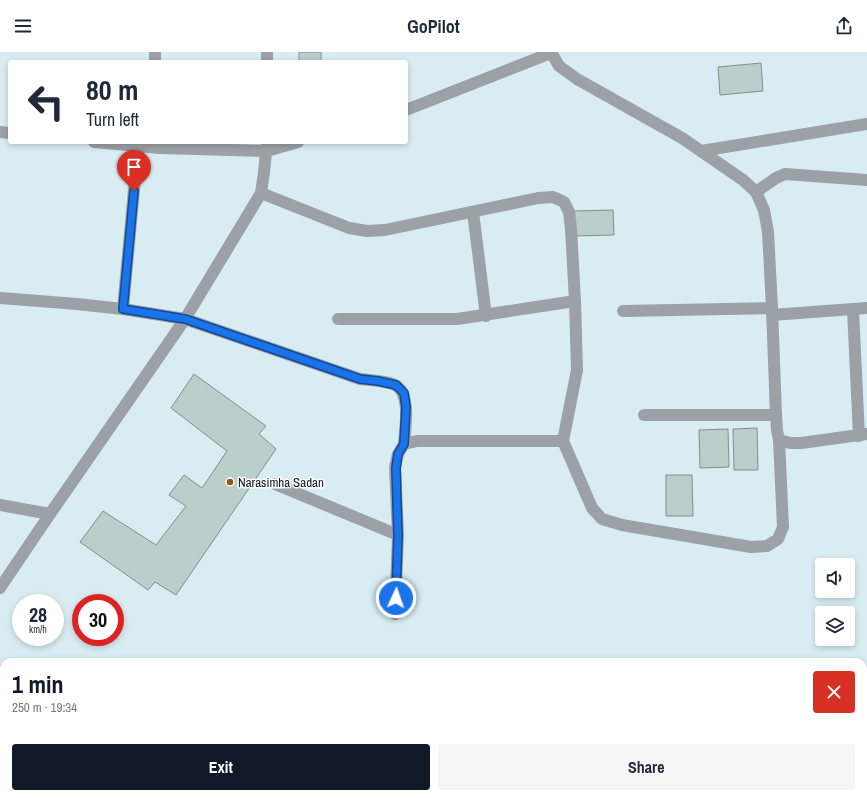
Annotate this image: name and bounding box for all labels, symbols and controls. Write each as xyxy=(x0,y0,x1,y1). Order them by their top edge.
text: GoPilot xyxy=(407,14,460,39)
icon: menu xyxy=(12,15,34,37)
icon: share xyxy=(833,15,855,37)
text: 80 m xyxy=(86,71,138,109)
icon: left xyxy=(20,76,72,128)
text: Turn left xyxy=(86,107,139,132)
pin xyxy=(117,150,151,191)
icon: arrive xyxy=(123,156,145,178)
place label: Narasimha Sadan xyxy=(238,474,324,491)
marker: Narasimha Sadan xyxy=(225,477,235,487)
map controls xyxy=(815,558,855,646)
button: sound xyxy=(815,558,855,598)
position arrow xyxy=(375,577,417,619)
speed limit sign: 30 xyxy=(72,594,124,646)
text: 28 xyxy=(29,601,47,628)
button: layers xyxy=(815,606,855,646)
text: km/h xyxy=(29,623,47,636)
text: 1 min xyxy=(12,668,63,700)
button: close xyxy=(813,671,855,713)
text: 250 m · 19:34 xyxy=(12,699,77,716)
button: Exit xyxy=(12,744,430,790)
button: Share xyxy=(438,744,855,790)

